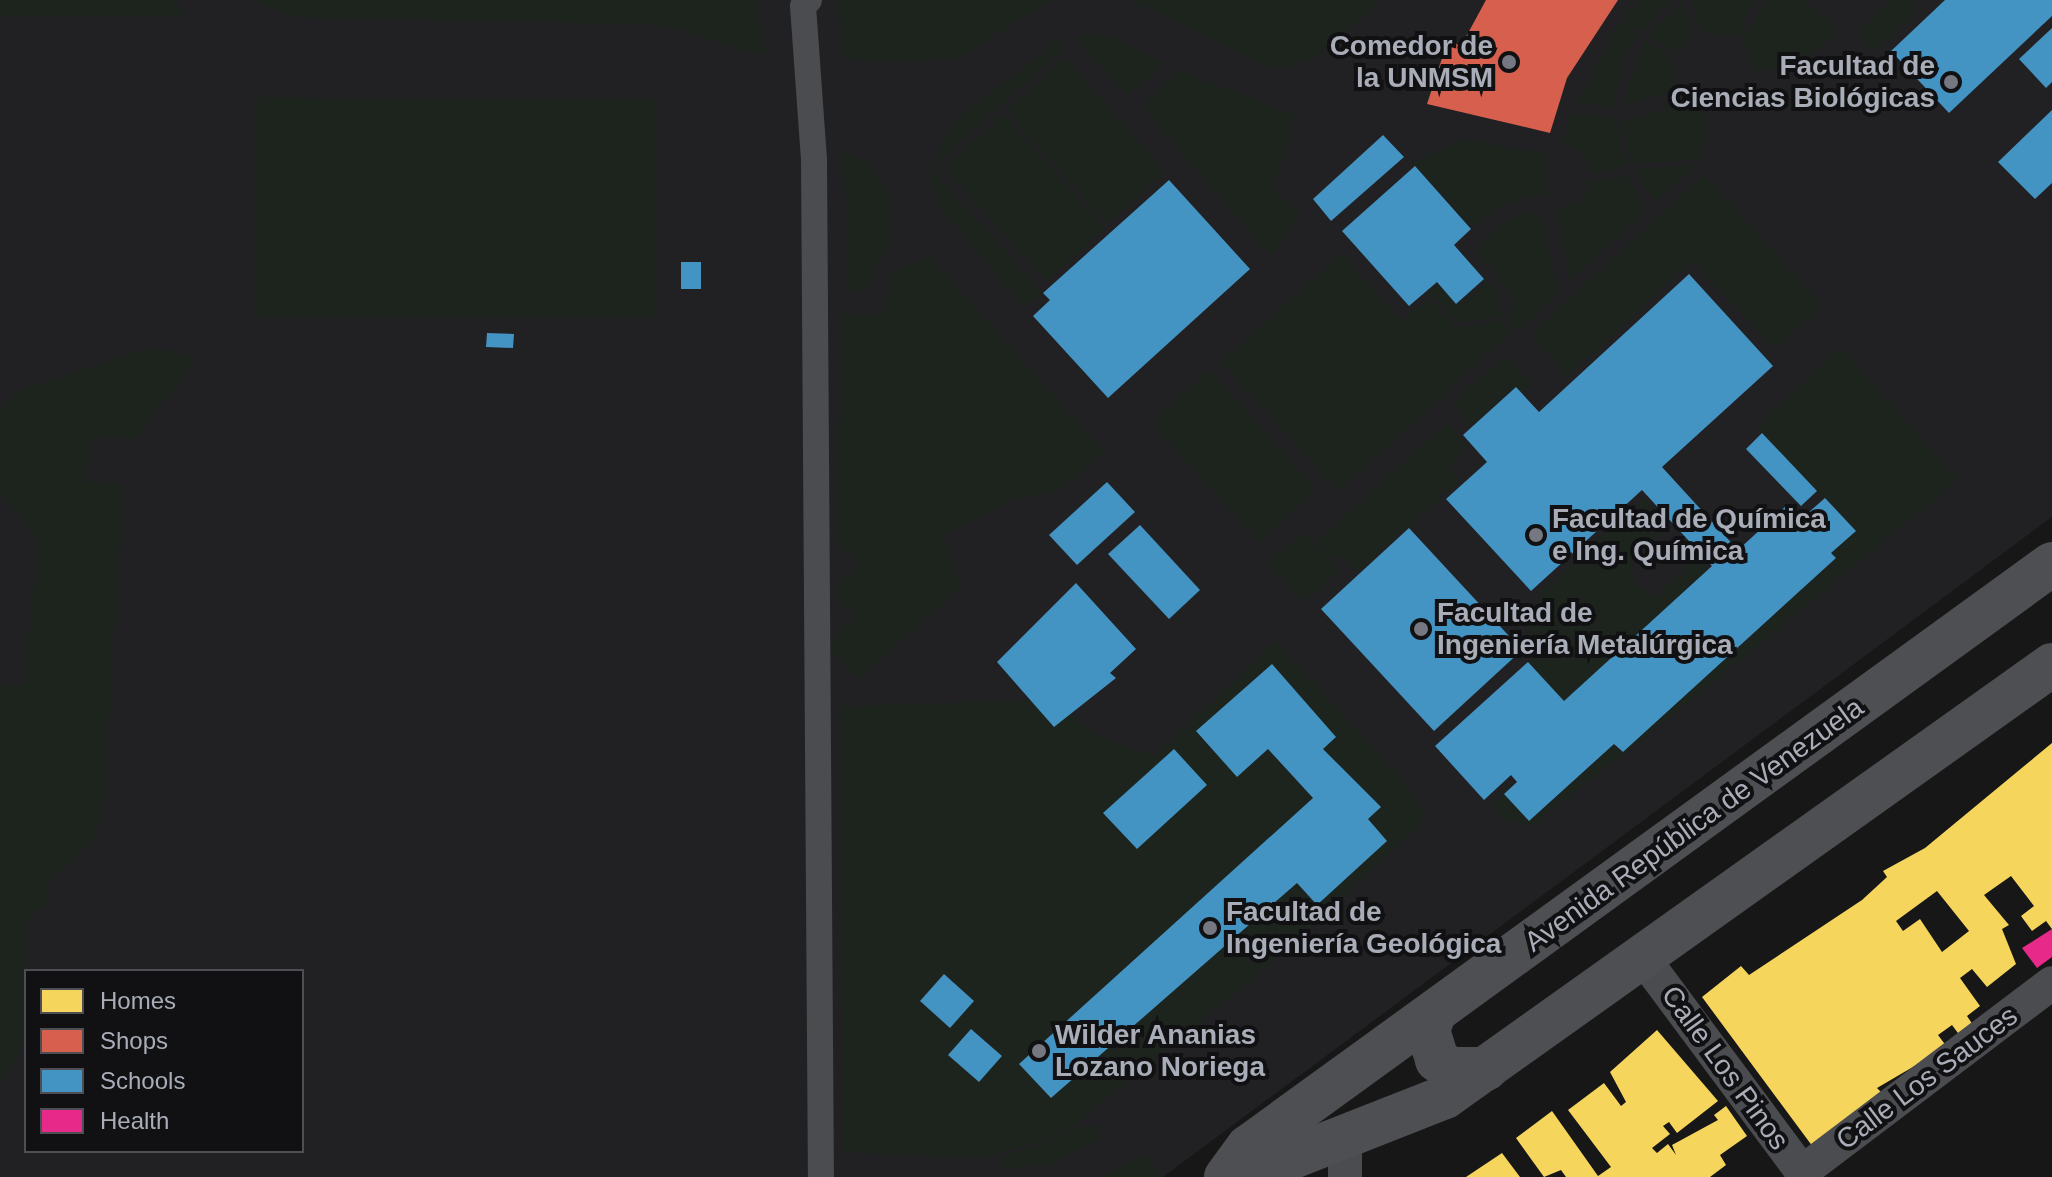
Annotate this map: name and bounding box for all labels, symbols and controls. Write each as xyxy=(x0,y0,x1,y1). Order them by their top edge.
place label: Comedor de la UNMSM xyxy=(1330,29,1493,95)
place label: Facultad de Ciencias Biológicas xyxy=(1670,49,1935,115)
marker: Comedor de la UNMSM xyxy=(1500,53,1518,71)
marker: Facultad de Ciencias Biológicas xyxy=(1942,73,1960,91)
place label: Facultad de Química e Ing. Química xyxy=(1552,502,1826,568)
marker: Facultad de Química e Ing. Química xyxy=(1527,526,1545,544)
place label: Facultad de Ingeniería Metalúrgica xyxy=(1437,596,1733,662)
marker: Facultad de Ingeniería Metalúrgica xyxy=(1412,620,1430,638)
street label: Avenida República de Venezuela xyxy=(1518,691,1870,959)
place label: Facultad de Ingeniería Geológica xyxy=(1226,895,1501,961)
marker: Facultad de Ingeniería Geológica xyxy=(1201,919,1219,937)
legend xyxy=(24,969,304,1153)
street label: Calle Los Pinos xyxy=(1654,979,1796,1157)
text: Homes xyxy=(100,987,176,1014)
street label: Calle Los Sauces xyxy=(1830,999,2024,1157)
place label: Wilder Ananias Lozano Noriega xyxy=(1055,1018,1265,1084)
text: Shops xyxy=(100,1027,168,1054)
marker: Wilder Ananias Lozano Noriega xyxy=(1030,1042,1048,1060)
text: Schools xyxy=(100,1067,185,1094)
text: Health xyxy=(100,1107,169,1134)

